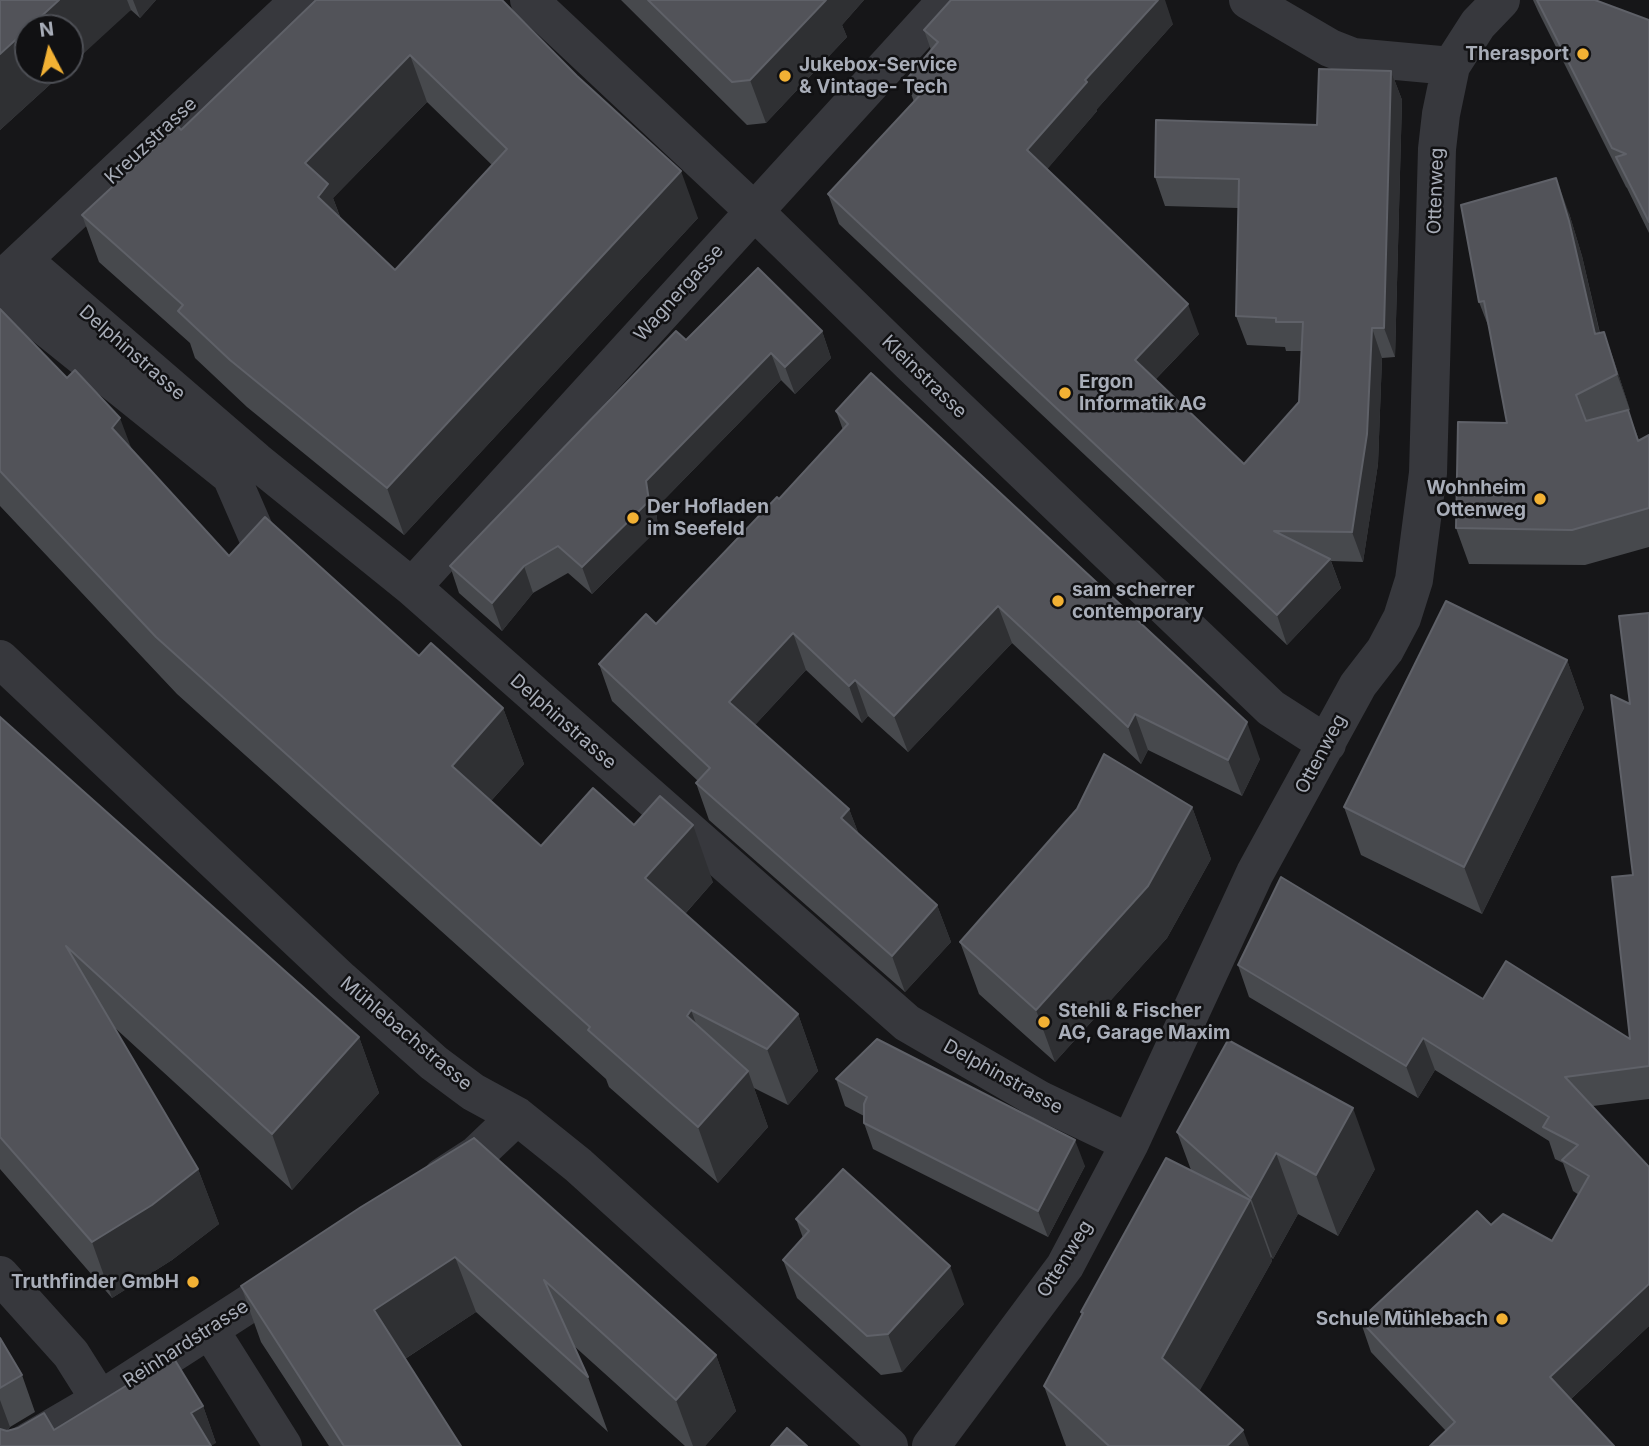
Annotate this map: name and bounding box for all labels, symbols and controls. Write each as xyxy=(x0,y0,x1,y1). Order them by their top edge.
north arrow xyxy=(14,14,84,84)
text: N xyxy=(38,17,55,42)
place label: Therasport xyxy=(1465,43,1569,65)
marker: Therasport xyxy=(1575,46,1591,62)
place label: Jukebox-Service & Vintage- Tech xyxy=(799,54,957,98)
marker: Jukebox-Service & Vintage- Tech xyxy=(777,68,793,84)
street label: Kreuzstrasse xyxy=(100,93,202,189)
street label: Ottenweg xyxy=(1423,147,1449,235)
street label: Wagnergasse xyxy=(629,240,729,346)
street label: Delphinstrasse xyxy=(74,301,190,405)
street label: Kleinstrasse xyxy=(877,331,971,423)
place label: Ergon Informatik AG xyxy=(1079,371,1206,415)
marker: Ergon Informatik AG xyxy=(1057,385,1073,401)
place label: Wohnheim Ottenweg xyxy=(1426,477,1526,521)
marker: Wohnheim Ottenweg xyxy=(1532,491,1548,507)
place label: Der Hofladen im Seefeld xyxy=(647,496,769,540)
marker: Der Hofladen im Seefeld xyxy=(625,510,641,526)
place label: sam scherrer contemporary xyxy=(1072,579,1204,623)
marker: sam scherrer contemporary xyxy=(1050,593,1066,609)
street label: Delphinstrasse xyxy=(505,670,621,774)
street label: Ottenweg xyxy=(1291,710,1351,798)
street label: Mühlebachstrasse xyxy=(335,972,477,1096)
place label: Stehli & Fischer AG, Garage Maxim xyxy=(1058,1000,1230,1044)
marker: Stehli & Fischer AG, Garage Maxim xyxy=(1036,1014,1052,1030)
street label: Delphinstrasse xyxy=(939,1035,1067,1119)
street label: Ottenweg xyxy=(1032,1216,1098,1302)
place label: Truthfinder GmbH xyxy=(11,1271,179,1293)
marker: Truthfinder GmbH xyxy=(185,1274,201,1290)
street label: Reinhardstrasse xyxy=(119,1295,253,1393)
place label: Schule Mühlebach xyxy=(1316,1308,1488,1330)
marker: Schule Mühlebach xyxy=(1494,1311,1510,1327)

